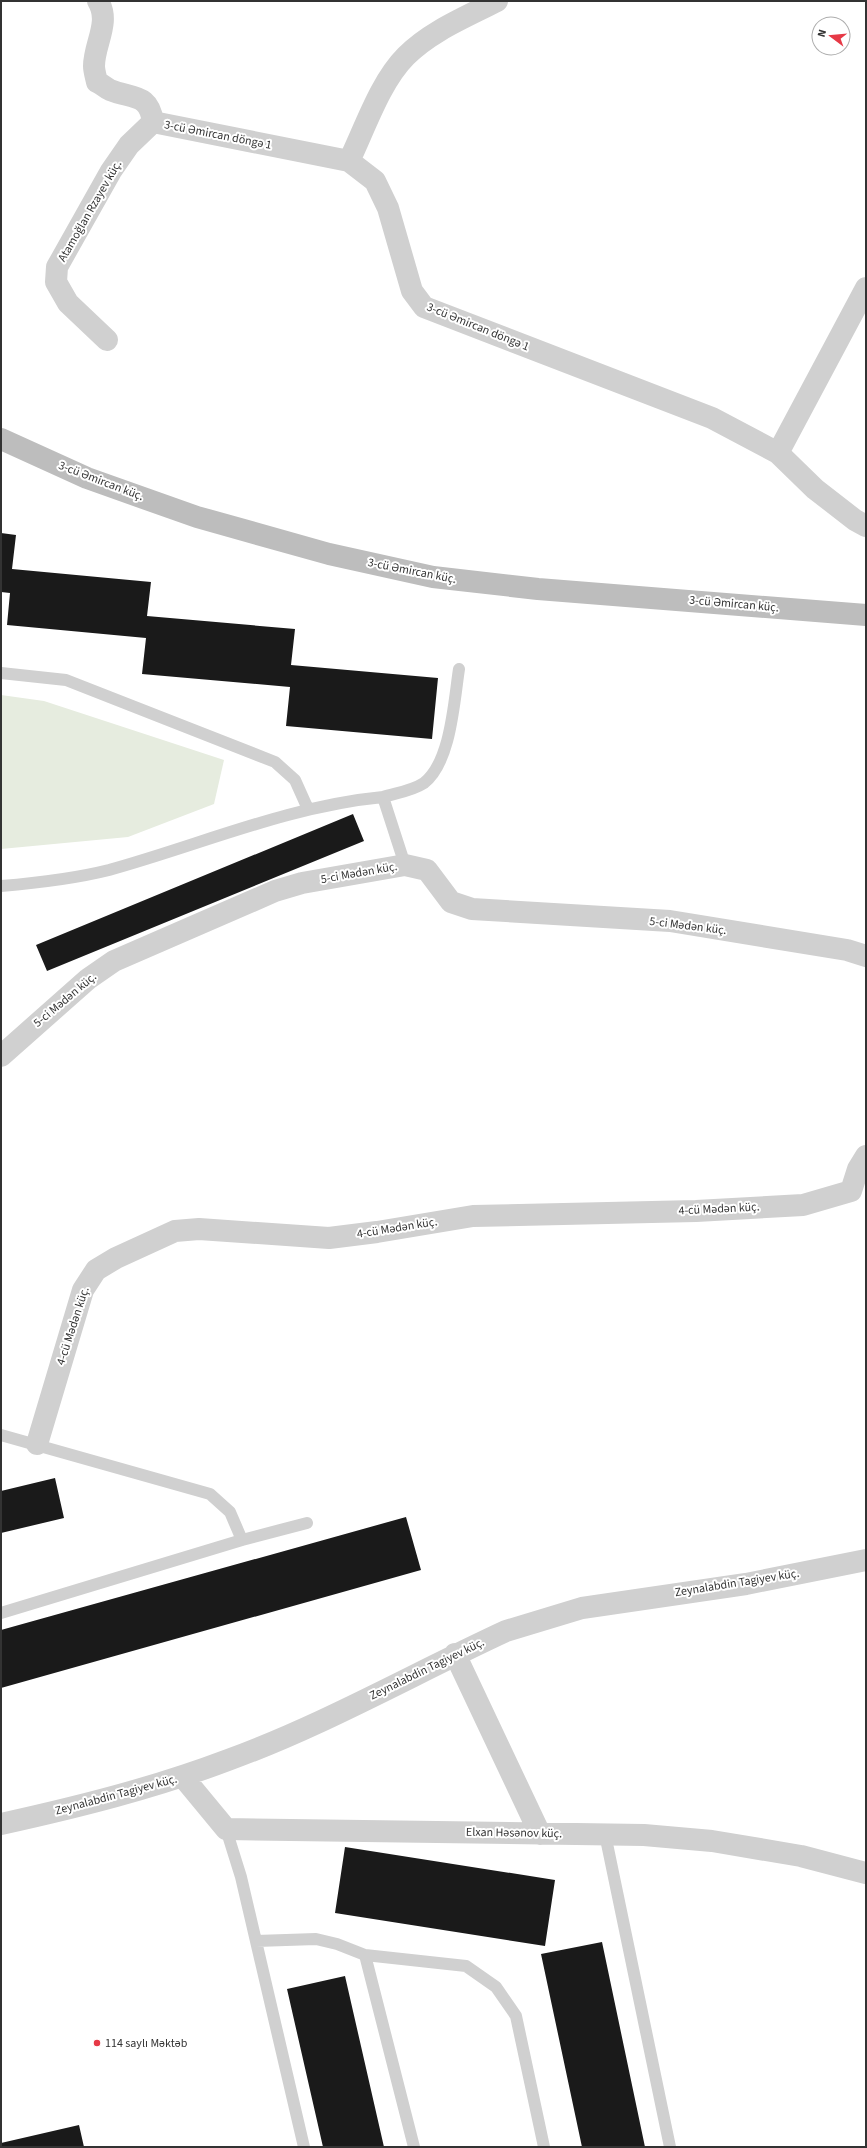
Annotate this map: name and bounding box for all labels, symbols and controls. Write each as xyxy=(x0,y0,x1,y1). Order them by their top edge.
north arrow xyxy=(811,16,851,56)
text: N xyxy=(814,28,830,39)
street label: 3-cü Əmircan döngə 1 xyxy=(163,116,273,154)
street label: Atamoğlan Rzayev küç. xyxy=(54,157,126,265)
street label: 3-cü Əmircan döngə 1 xyxy=(424,299,532,355)
street label: 3-cü Əmircan küç. xyxy=(56,457,146,505)
street label: 3-cü Əmircan küç. xyxy=(366,554,458,588)
street label: 3-cü Əmircan küç. xyxy=(688,592,780,616)
street label: 5-ci Mədən küç. xyxy=(319,858,399,888)
street label: 5-ci Mədən küç. xyxy=(648,913,728,939)
street label: 5-ci Mədən küç. xyxy=(30,969,100,1031)
street label: 4-cü Mədən küç. xyxy=(678,1198,760,1220)
street label: 4-cü Mədən küç. xyxy=(356,1213,438,1243)
street label: 4-cü Mədən küç. xyxy=(52,1285,94,1367)
street label: Zeynalabdin Tagiyev küç. xyxy=(674,1565,800,1601)
street label: Zeynalabdin Tagiyev küç. xyxy=(367,1634,487,1704)
street label: Zeynalabdin Tagiyev küç. xyxy=(53,1771,179,1819)
street label: Elxan Həsənov küç. xyxy=(466,1824,562,1842)
place label: 114 saylı Məktəb xyxy=(105,2035,188,2052)
marker: 114 saylı Məktəb xyxy=(92,2038,102,2048)

